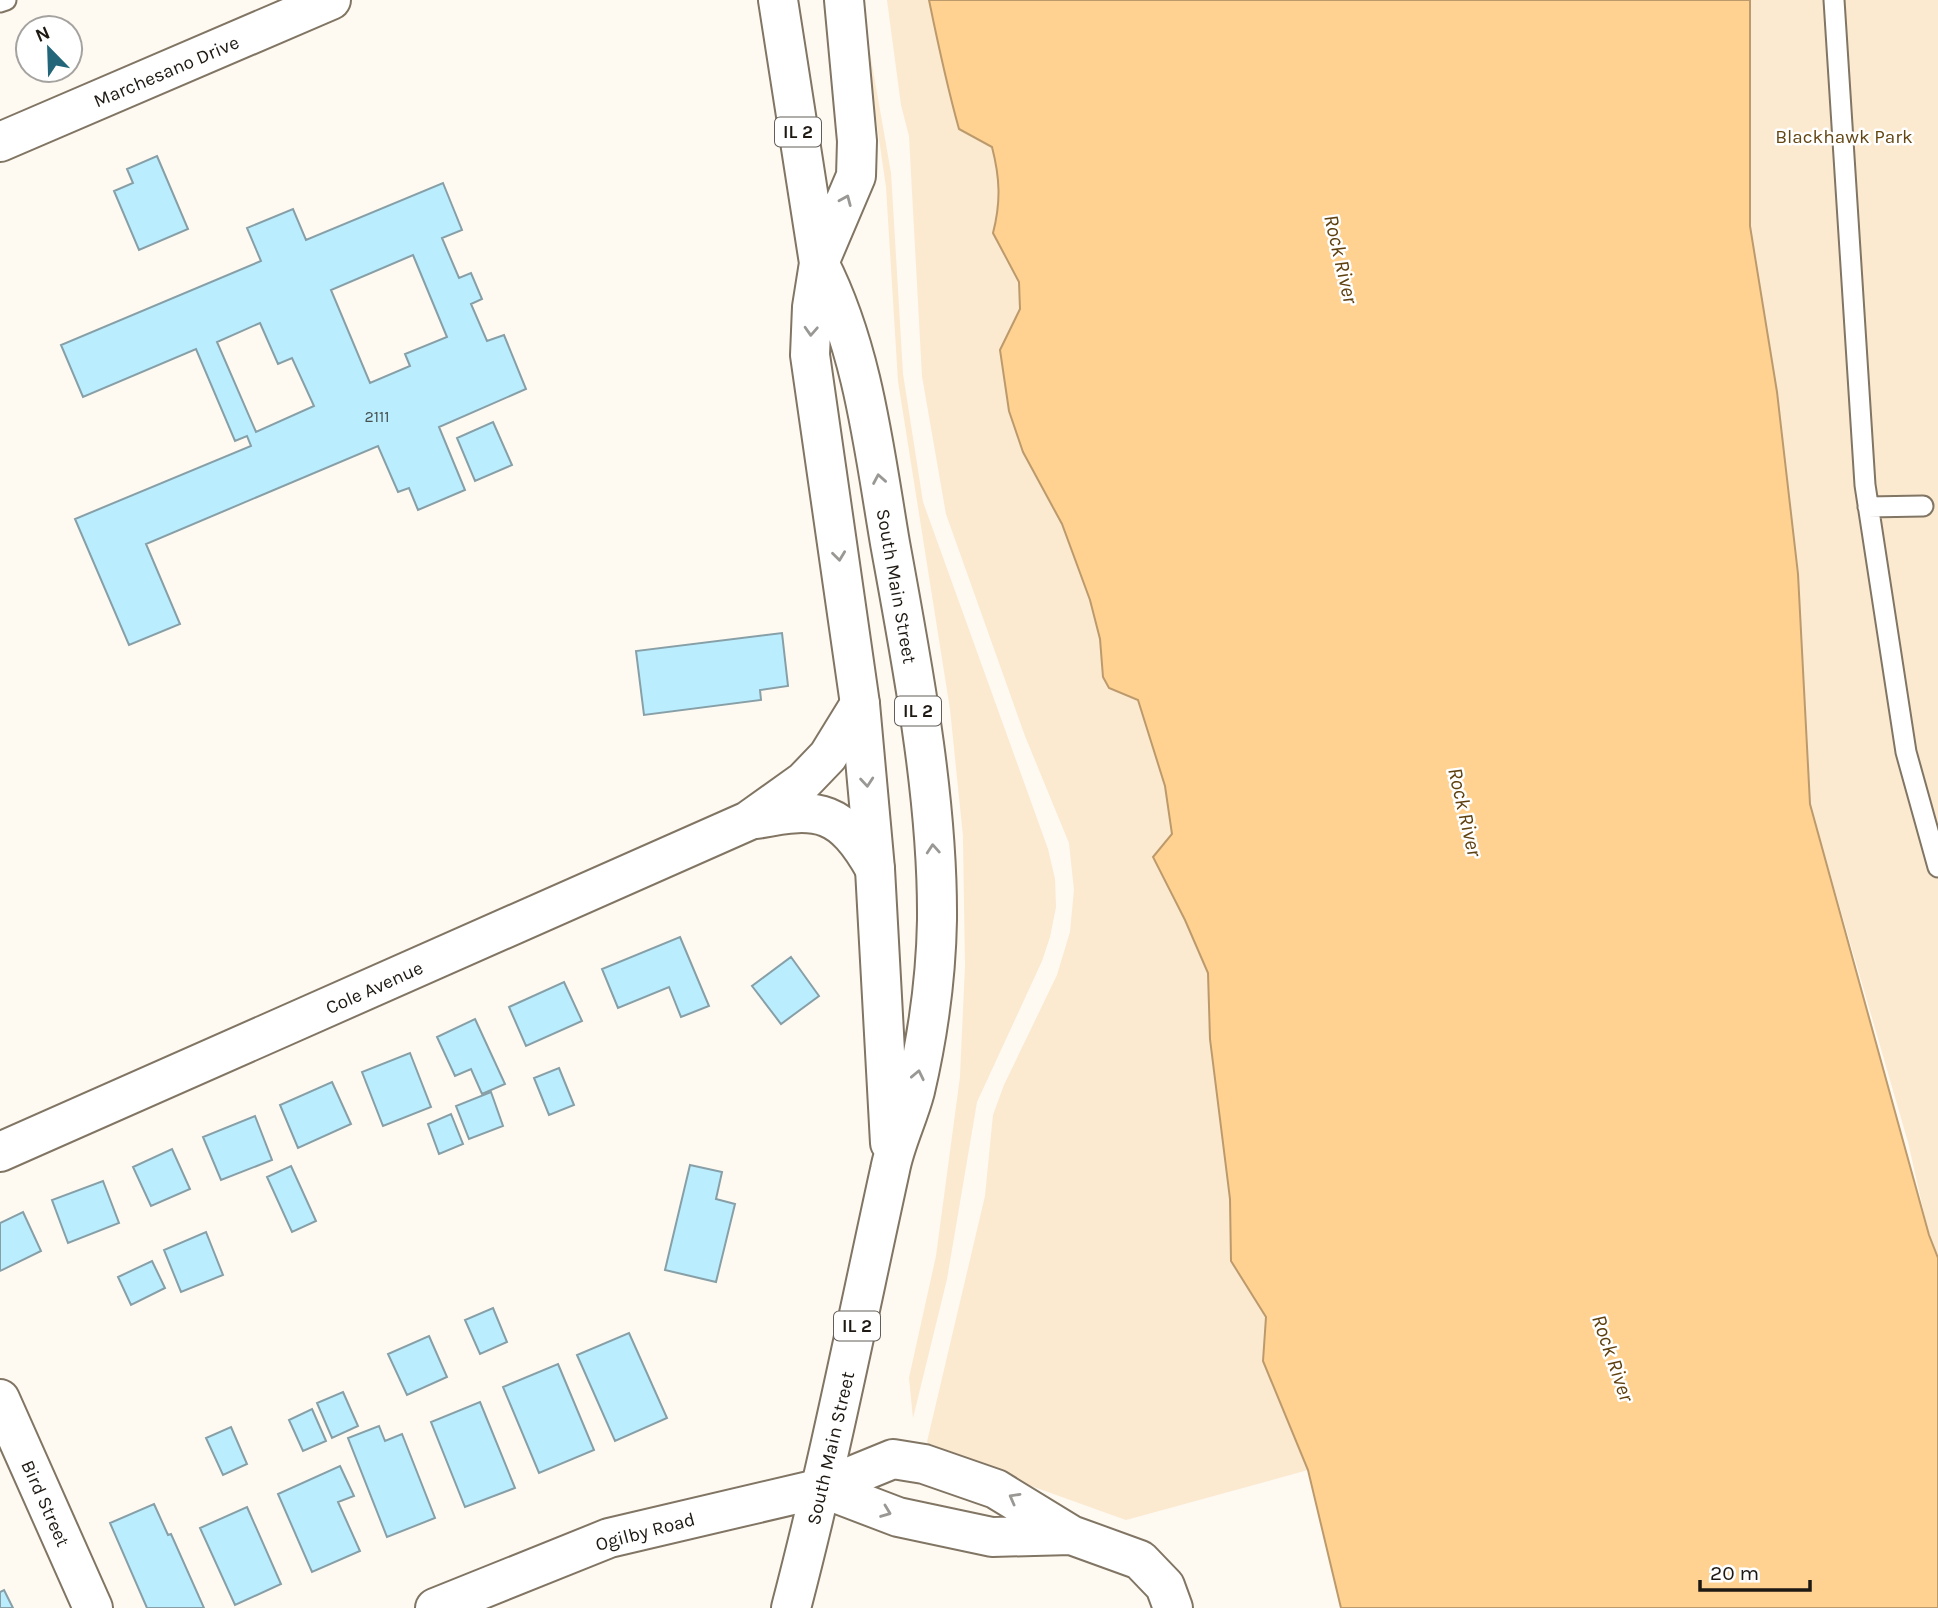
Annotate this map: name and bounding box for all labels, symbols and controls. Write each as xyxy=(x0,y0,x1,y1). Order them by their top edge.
north arrow xyxy=(14,14,84,84)
text: N xyxy=(32,21,53,47)
street label: Marchesano Drive xyxy=(90,31,242,112)
road number: IL 2 xyxy=(775,118,821,146)
park label: Blackhawk Park xyxy=(1775,126,1913,148)
one-way arrow xyxy=(837,195,851,207)
water label: Rock River xyxy=(1319,212,1363,307)
one-way arrow xyxy=(803,326,818,337)
house number: 2111 xyxy=(364,407,390,426)
one-way arrow xyxy=(872,473,887,485)
street label: South Main Street xyxy=(872,507,920,665)
one-way arrow xyxy=(831,550,846,562)
road number: IL 2 xyxy=(895,696,941,726)
water label: Rock River xyxy=(1443,765,1487,860)
one-way arrow xyxy=(859,777,874,788)
one-way arrow xyxy=(926,843,941,854)
street label: Cole Avenue xyxy=(322,957,426,1019)
one-way arrow xyxy=(910,1069,925,1081)
road number: IL 2 xyxy=(834,1311,880,1340)
water label: Rock River xyxy=(1587,1311,1639,1405)
street label: South Main Street xyxy=(803,1369,859,1527)
street label: Bird Street xyxy=(16,1457,74,1550)
one-way arrow xyxy=(1008,1493,1021,1506)
one-way arrow xyxy=(879,1504,891,1518)
street label: Ogilby Road xyxy=(593,1508,698,1556)
scale bar xyxy=(1700,1548,1810,1592)
text: 20 m xyxy=(1710,1561,1759,1585)

